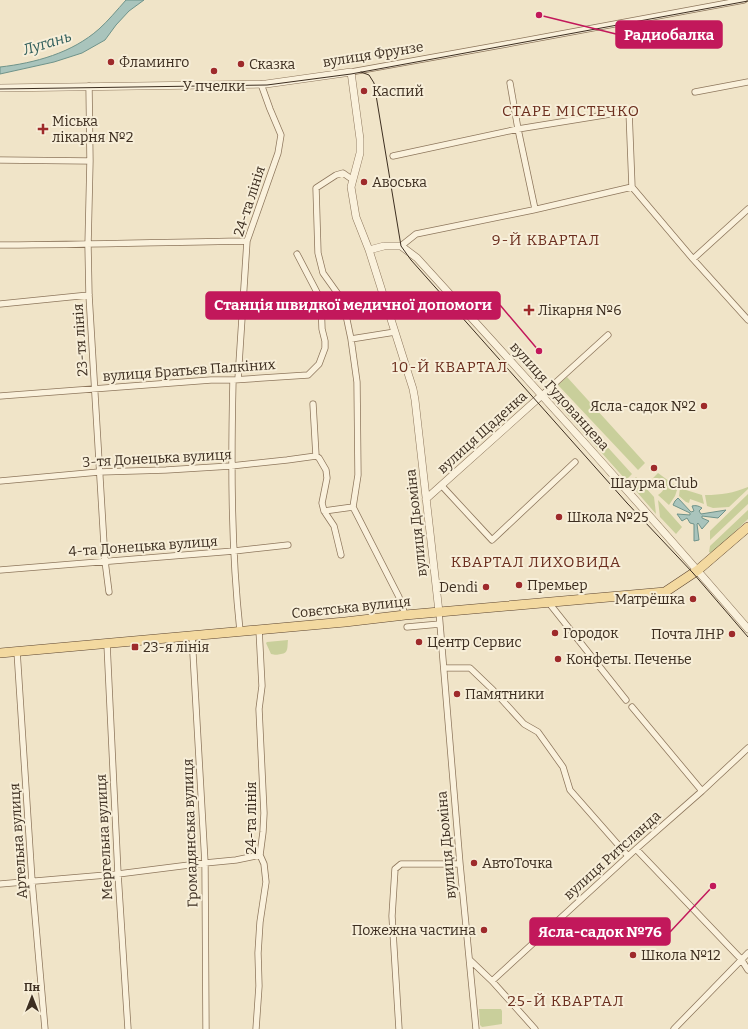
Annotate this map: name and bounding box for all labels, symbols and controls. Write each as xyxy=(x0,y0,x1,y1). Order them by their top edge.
callout: Радиобалка xyxy=(616,21,722,48)
text: Радиобалка xyxy=(624,26,715,44)
water label: Лугань xyxy=(20,27,73,59)
street label: вулиця Фрунзе xyxy=(321,38,425,71)
place label: Фламинго xyxy=(119,54,189,71)
place label: Сказка xyxy=(249,56,295,73)
marker: Фламинго xyxy=(106,57,116,67)
marker: Сказка xyxy=(236,59,246,69)
marker: У пчелки xyxy=(209,66,219,76)
place label: У пчелки xyxy=(183,78,245,95)
place label: Каспий xyxy=(372,83,424,100)
marker: Каспий xyxy=(359,86,369,96)
district label: СТАРЕ МІСТЕЧКО xyxy=(502,102,640,120)
place label: Міська лікарня №2 xyxy=(52,113,133,146)
marker: Міська лікарня №2 xyxy=(37,123,49,135)
street label: 24-та лінія xyxy=(230,164,269,239)
place label: Авоська xyxy=(372,174,427,191)
marker: Авоська xyxy=(359,177,369,187)
district label: 9-Й КВАРТАЛ xyxy=(492,231,600,249)
callout: Станція швидкої медичної допомоги xyxy=(206,292,500,319)
text: Станція швидкої медичної допомоги xyxy=(214,296,492,314)
place label: Лікарня №6 xyxy=(538,302,622,319)
street label: 23-тя лінія xyxy=(69,303,92,377)
marker: Лікарня №6 xyxy=(523,304,535,316)
street label: вулиця Гудованцева xyxy=(506,339,613,454)
street label: вулиця Братьєв Палкіних xyxy=(102,356,276,385)
district label: 10-Й КВАРТАЛ xyxy=(392,358,508,376)
street label: вулиця Щаденка xyxy=(434,387,531,477)
place label: Ясла-садок №2 xyxy=(590,398,696,415)
marker: Ясла-садок №2 xyxy=(699,401,709,411)
street label: 3-тя Донецька вулиця xyxy=(82,446,232,471)
marker: Шаурма Club xyxy=(649,463,659,473)
street label: вулиця Дьоміна xyxy=(402,468,431,578)
place label: Шаурма Club xyxy=(610,475,698,492)
place label: Школа №25 xyxy=(567,509,648,526)
marker: Школа №25 xyxy=(554,512,564,522)
street label: 4-та Донецька вулиця xyxy=(68,533,219,560)
district label: КВАРТАЛ ЛИХОВИДА xyxy=(451,553,621,571)
place label: Премьер xyxy=(527,577,588,594)
place label: Dendi xyxy=(439,579,478,596)
marker: Премьер xyxy=(514,580,524,590)
marker: Dendi xyxy=(481,582,491,592)
place label: Матрёшка xyxy=(615,591,685,608)
street label: Совєтська вулиця xyxy=(291,593,412,622)
marker: Матрёшка xyxy=(688,594,698,604)
place label: Городок xyxy=(563,625,619,642)
place label: Почта ЛНР xyxy=(651,626,724,643)
marker: Городок xyxy=(550,628,560,638)
marker: Почта ЛНР xyxy=(727,629,737,639)
place label: Центр Сервис xyxy=(427,634,522,651)
marker: Центр Сервис xyxy=(414,637,424,647)
place label: 23-я лінія xyxy=(143,639,209,656)
marker: 23-я лінія xyxy=(130,642,140,652)
place label: Конфеты. Печенье xyxy=(566,651,692,668)
marker: Конфеты. Печенье xyxy=(553,654,563,664)
place label: Памятники xyxy=(465,686,544,703)
marker: Памятники xyxy=(452,689,462,699)
street label: Громадянська вулиця xyxy=(179,758,202,908)
street label: Мергельна вулиця xyxy=(93,773,116,900)
street label: 24-та лінія xyxy=(243,781,260,855)
street label: Артельна вулиця xyxy=(6,782,31,899)
street label: вулиця Дьоміна xyxy=(433,790,460,900)
street label: вулиця Ритсланда xyxy=(560,807,665,903)
place label: АвтоТочка xyxy=(482,855,553,872)
marker: АвтоТочка xyxy=(469,858,479,868)
callout: Ясла-садок №76 xyxy=(530,918,670,945)
place label: Пожежна частина xyxy=(352,922,476,939)
text: Ясла-садок №76 xyxy=(538,923,662,941)
marker: Пожежна частина xyxy=(479,925,489,935)
place label: Школа №12 xyxy=(641,947,721,964)
marker: Школа №12 xyxy=(628,950,638,960)
north arrow xyxy=(12,977,52,1017)
text: Пн xyxy=(24,981,41,994)
district label: 25-Й КВАРТАЛ xyxy=(507,992,625,1010)

